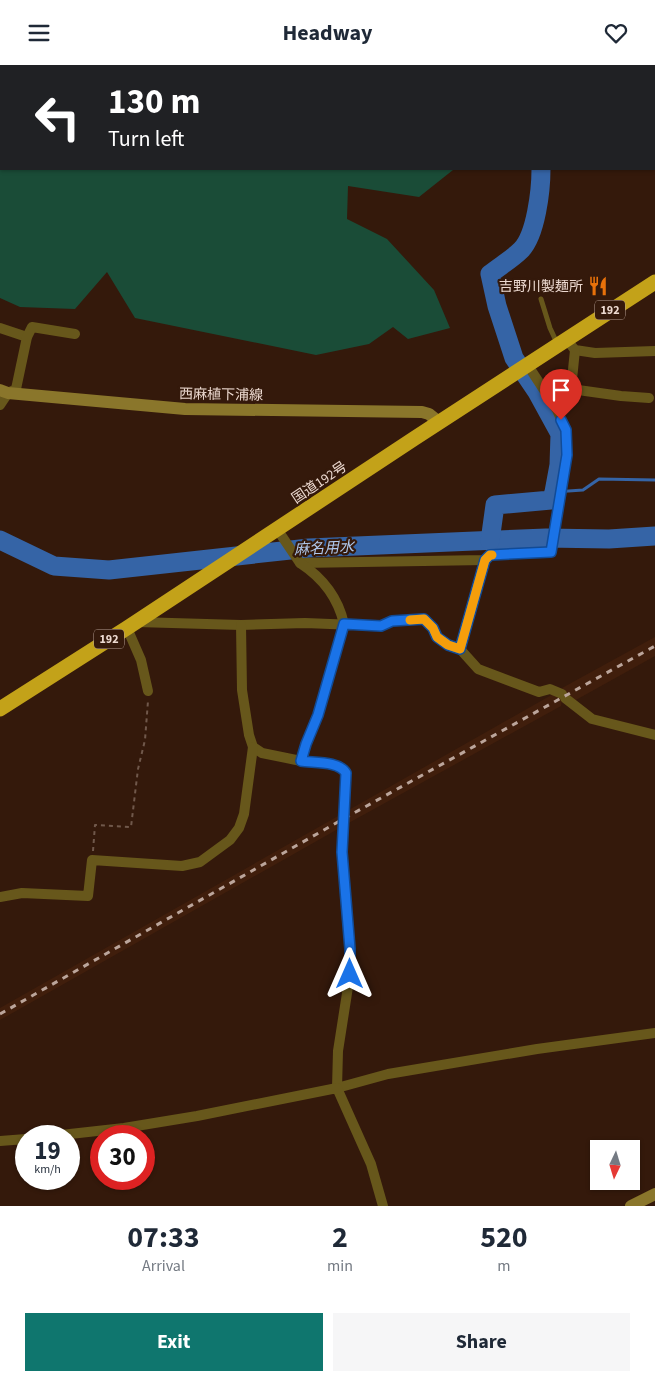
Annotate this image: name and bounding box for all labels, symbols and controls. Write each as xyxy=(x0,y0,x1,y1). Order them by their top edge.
text: Headway xyxy=(282,17,373,49)
icon: menu xyxy=(25,19,53,47)
icon: heart xyxy=(602,19,630,47)
text: 130 m xyxy=(108,77,200,127)
icon: left xyxy=(25,85,90,150)
text: Turn left xyxy=(108,123,184,155)
restaurant icon: 吉野川製麺所 xyxy=(587,275,609,297)
place label: 吉野川製麺所 xyxy=(499,277,583,297)
road number: 192 xyxy=(595,301,625,319)
pin xyxy=(540,369,582,420)
icon: arrive xyxy=(547,376,575,404)
street label: 西麻植下浦線 xyxy=(179,384,263,406)
street label: 国道192号 xyxy=(288,457,351,509)
water label: 麻名用水 xyxy=(294,536,357,561)
road number: 192 xyxy=(94,629,124,649)
position arrow xyxy=(323,947,375,999)
speed limit sign: 30 xyxy=(90,1125,155,1190)
text: 19 xyxy=(34,1133,61,1169)
north arrow xyxy=(590,1140,640,1190)
map controls xyxy=(590,1140,640,1190)
text: km/h xyxy=(34,1161,61,1178)
text: 07:33 xyxy=(127,1216,200,1259)
text: 2 xyxy=(332,1216,348,1259)
text: 520 xyxy=(480,1216,528,1259)
text: Arrival xyxy=(142,1255,185,1277)
text: min xyxy=(327,1255,353,1277)
text: m xyxy=(497,1255,511,1277)
button: Exit xyxy=(25,1313,323,1371)
button: Share xyxy=(333,1313,630,1371)

